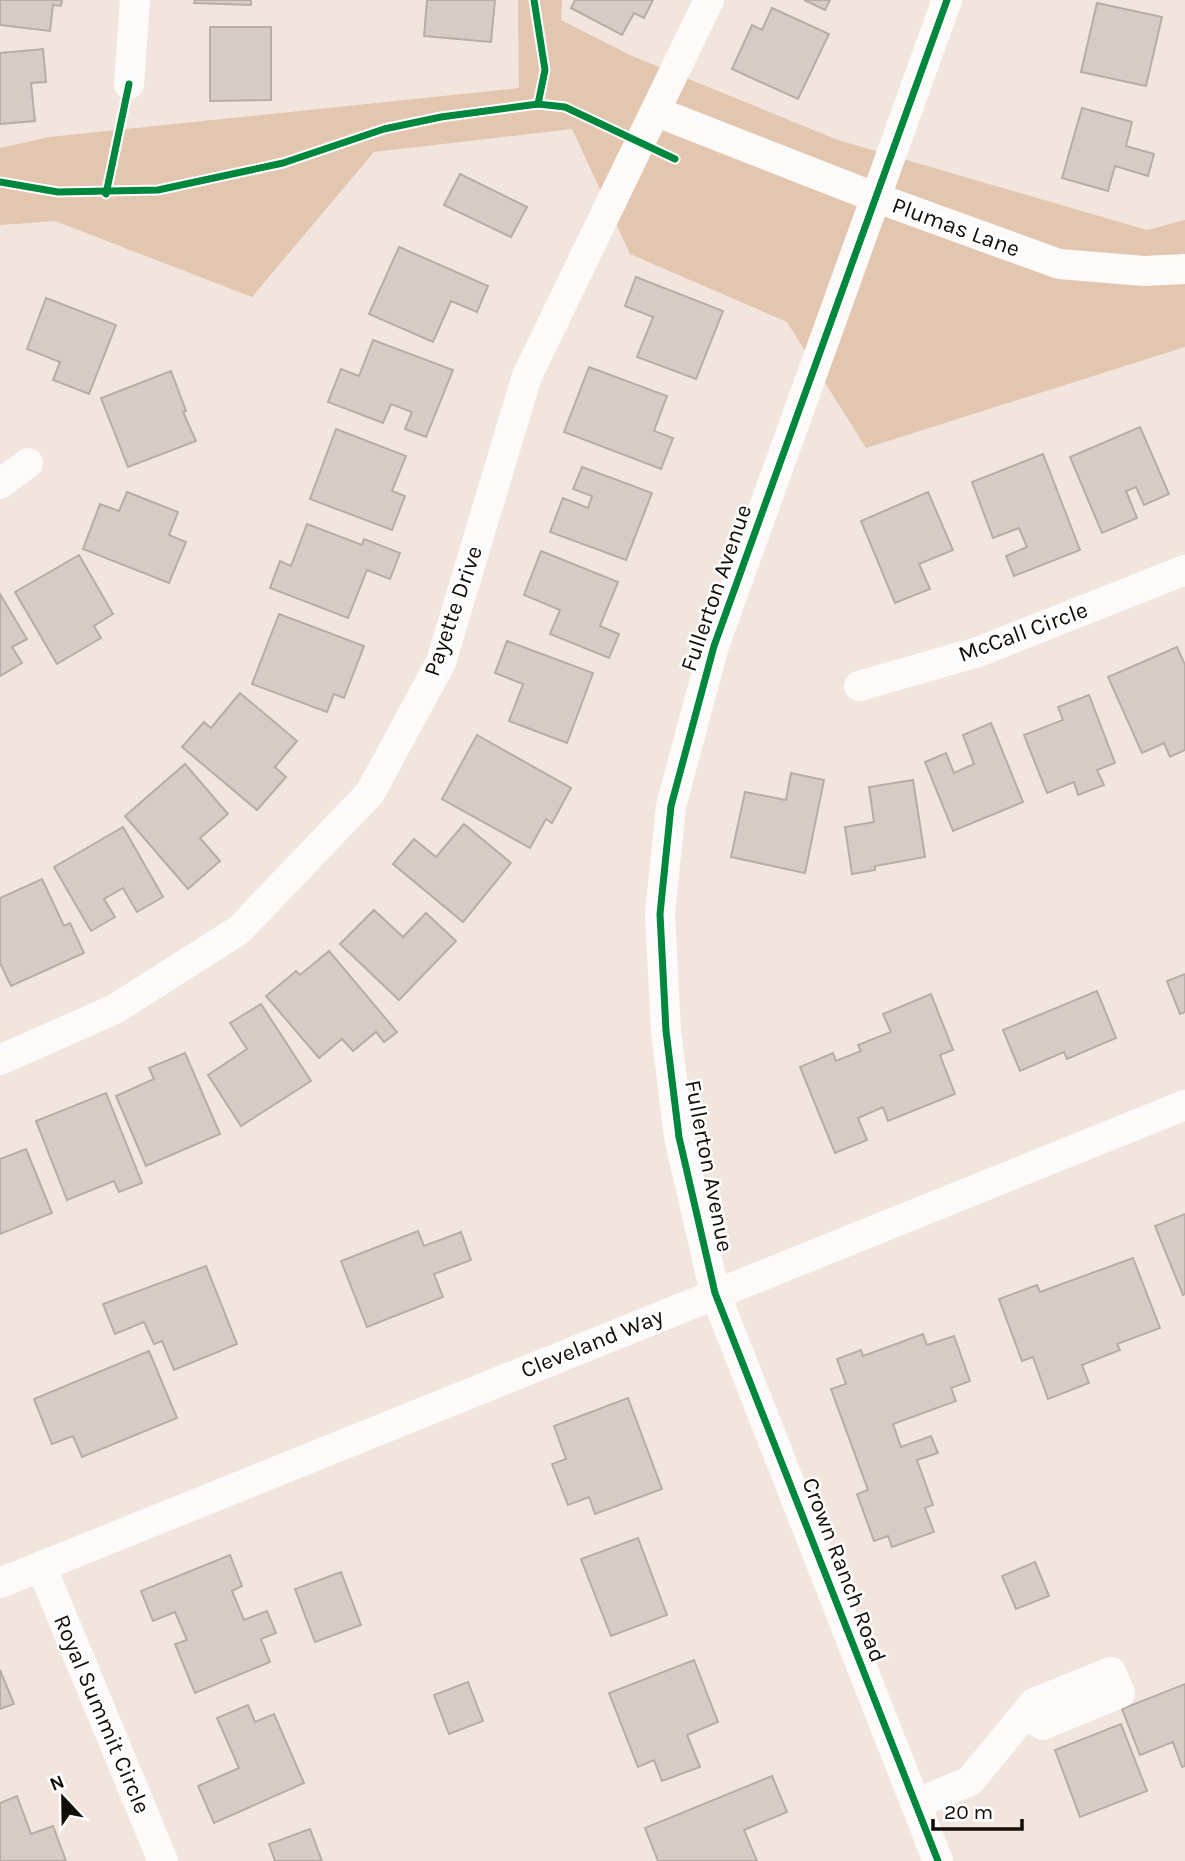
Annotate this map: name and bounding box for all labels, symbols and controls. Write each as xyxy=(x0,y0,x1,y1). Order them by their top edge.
street label: Plumas Lane xyxy=(888,191,1024,263)
street label: Fullerton Avenue xyxy=(675,501,757,675)
street label: Payette Drive xyxy=(418,542,488,680)
street label: McCall Circle xyxy=(955,596,1091,668)
street label: Fullerton Avenue xyxy=(679,1078,739,1254)
street label: Cleveland Way xyxy=(517,1302,667,1384)
street label: Crown Ranch Road xyxy=(796,1474,892,1666)
street label: Royal Summit Circle xyxy=(48,1611,156,1817)
north arrow xyxy=(28,1763,98,1833)
text: N xyxy=(47,1770,67,1796)
scale bar xyxy=(933,1787,1022,1831)
text: 20 m xyxy=(944,1800,993,1824)

